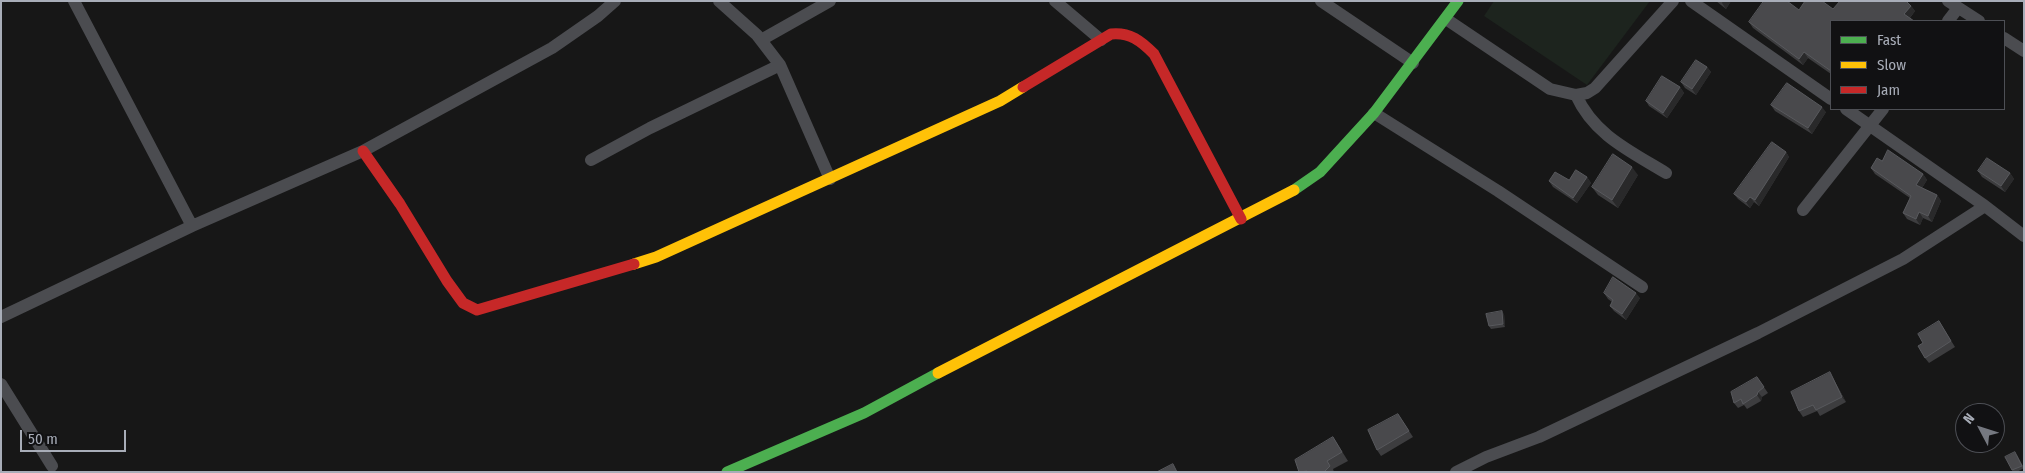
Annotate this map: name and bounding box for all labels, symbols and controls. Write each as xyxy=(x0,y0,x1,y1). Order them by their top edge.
legend xyxy=(1830,20,2005,110)
text: Fast xyxy=(1877,31,1901,49)
text: Slow xyxy=(1877,56,1906,74)
text: Jam xyxy=(1877,81,1900,99)
north arrow xyxy=(1955,403,2005,453)
text: N xyxy=(1960,410,1978,427)
scale bar xyxy=(22,420,129,452)
text: 50 m xyxy=(28,430,58,448)

